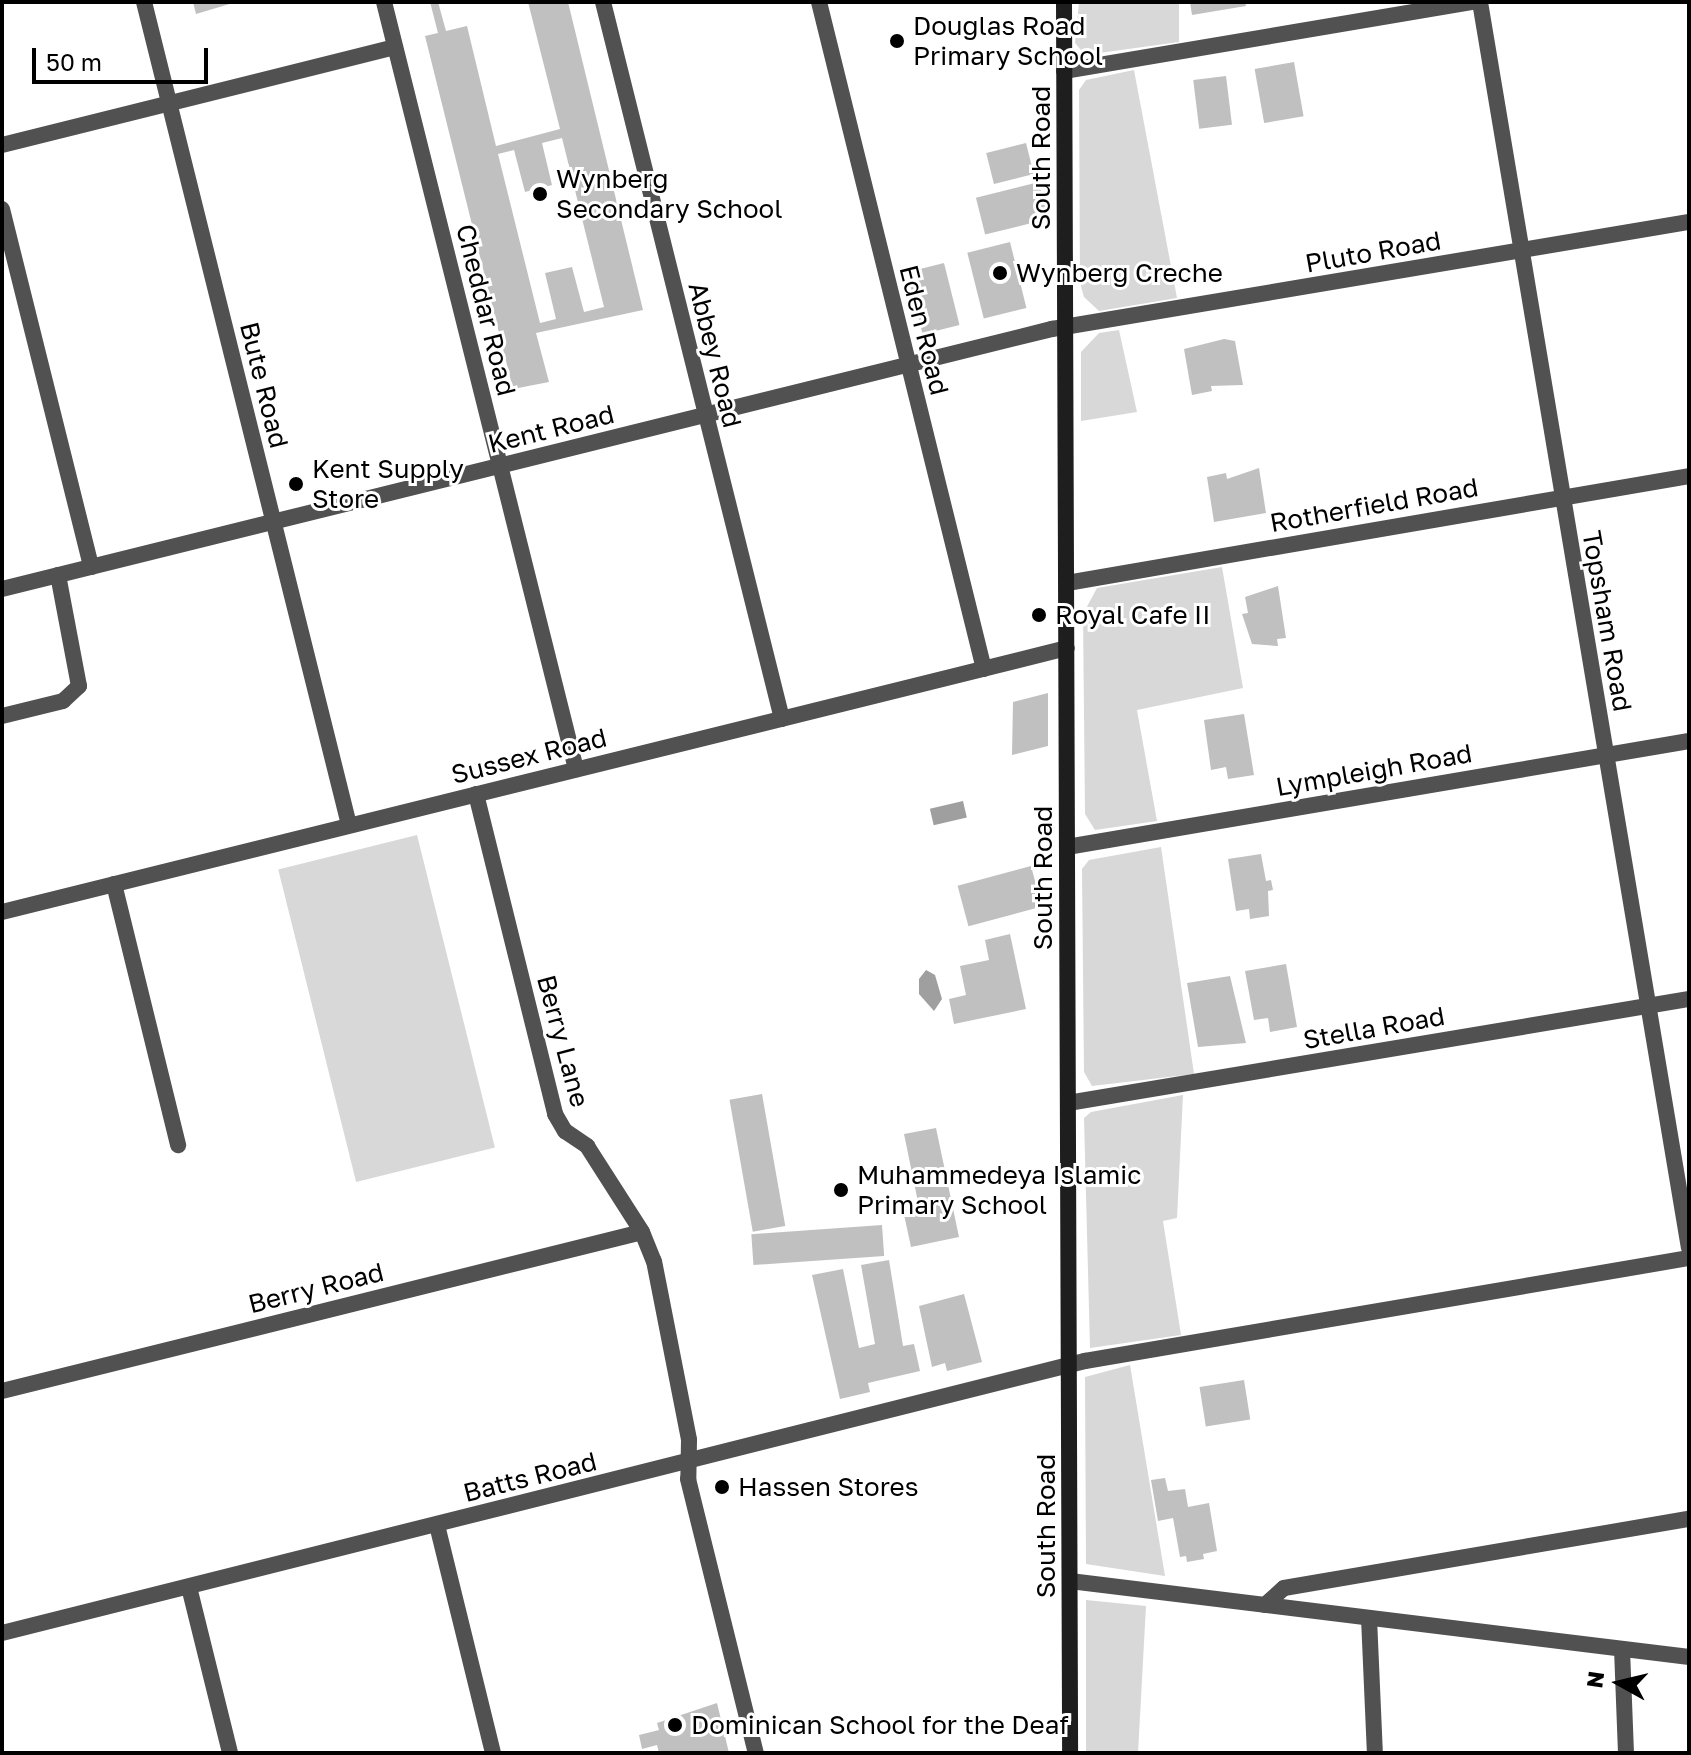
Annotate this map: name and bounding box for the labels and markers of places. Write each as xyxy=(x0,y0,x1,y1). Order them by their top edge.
place label: Douglas Road Primary School xyxy=(913,10,1103,72)
marker: Douglas Road Primary School xyxy=(888,32,906,50)
place label: Wynberg Secondary School xyxy=(556,163,782,224)
marker: Wynberg Secondary School xyxy=(531,185,549,203)
place label: Wynberg Creche xyxy=(1016,257,1223,289)
marker: Wynberg Creche xyxy=(991,264,1009,282)
place label: Kent Supply Store xyxy=(312,453,464,514)
marker: Kent Supply Store xyxy=(287,475,305,493)
place label: Royal Cafe II xyxy=(1055,599,1210,631)
marker: Royal Cafe II xyxy=(1030,606,1048,624)
place label: Muhammedeya Islamic Primary School xyxy=(857,1159,1141,1220)
marker: Muhammedeya Islamic Primary School xyxy=(832,1181,850,1199)
place label: Hassen Stores xyxy=(738,1471,918,1503)
marker: Hassen Stores xyxy=(713,1478,731,1496)
place label: Dominican School for the Deaf xyxy=(691,1709,1069,1741)
marker: Dominican School for the Deaf xyxy=(666,1716,684,1734)

